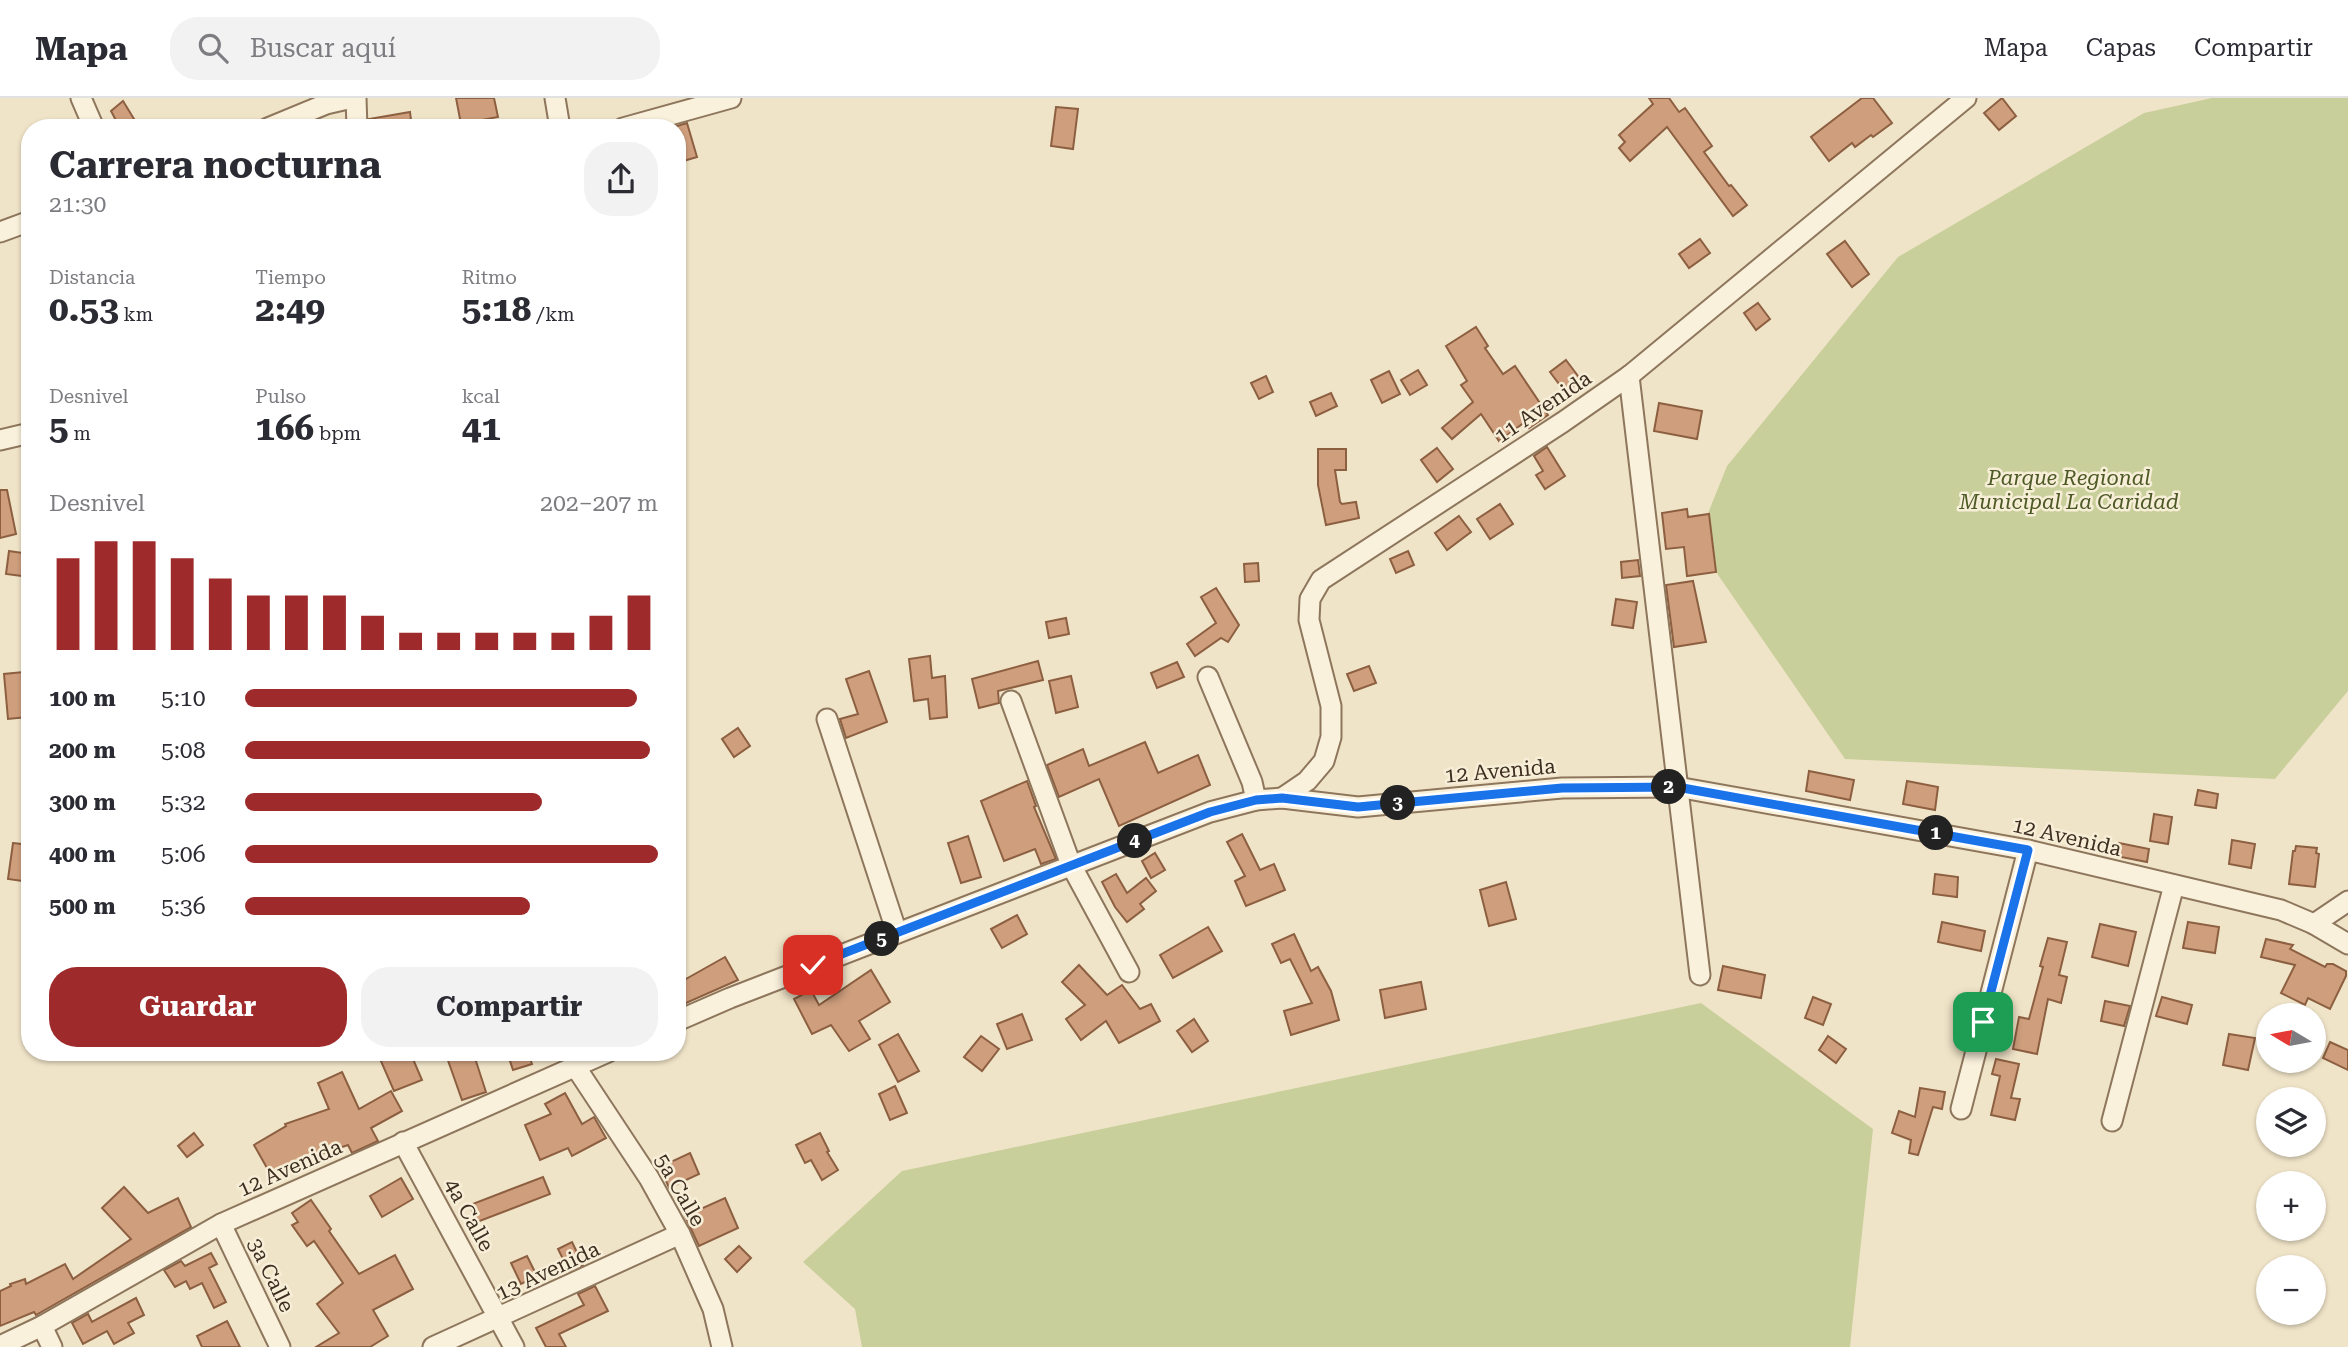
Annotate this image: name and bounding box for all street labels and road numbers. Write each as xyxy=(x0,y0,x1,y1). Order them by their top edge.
street label: 11 Avenida xyxy=(1490,366,1596,448)
street label: 12 Avenida xyxy=(1444,754,1557,788)
street label: 12 Avenida xyxy=(2010,813,2124,861)
street label: 12 Avenida xyxy=(234,1134,346,1202)
street label: 5a Calle xyxy=(650,1150,710,1230)
street label: 4a Calle xyxy=(439,1174,499,1256)
street label: 3a Calle xyxy=(243,1234,299,1316)
street label: 13 Avenida xyxy=(493,1236,604,1305)

